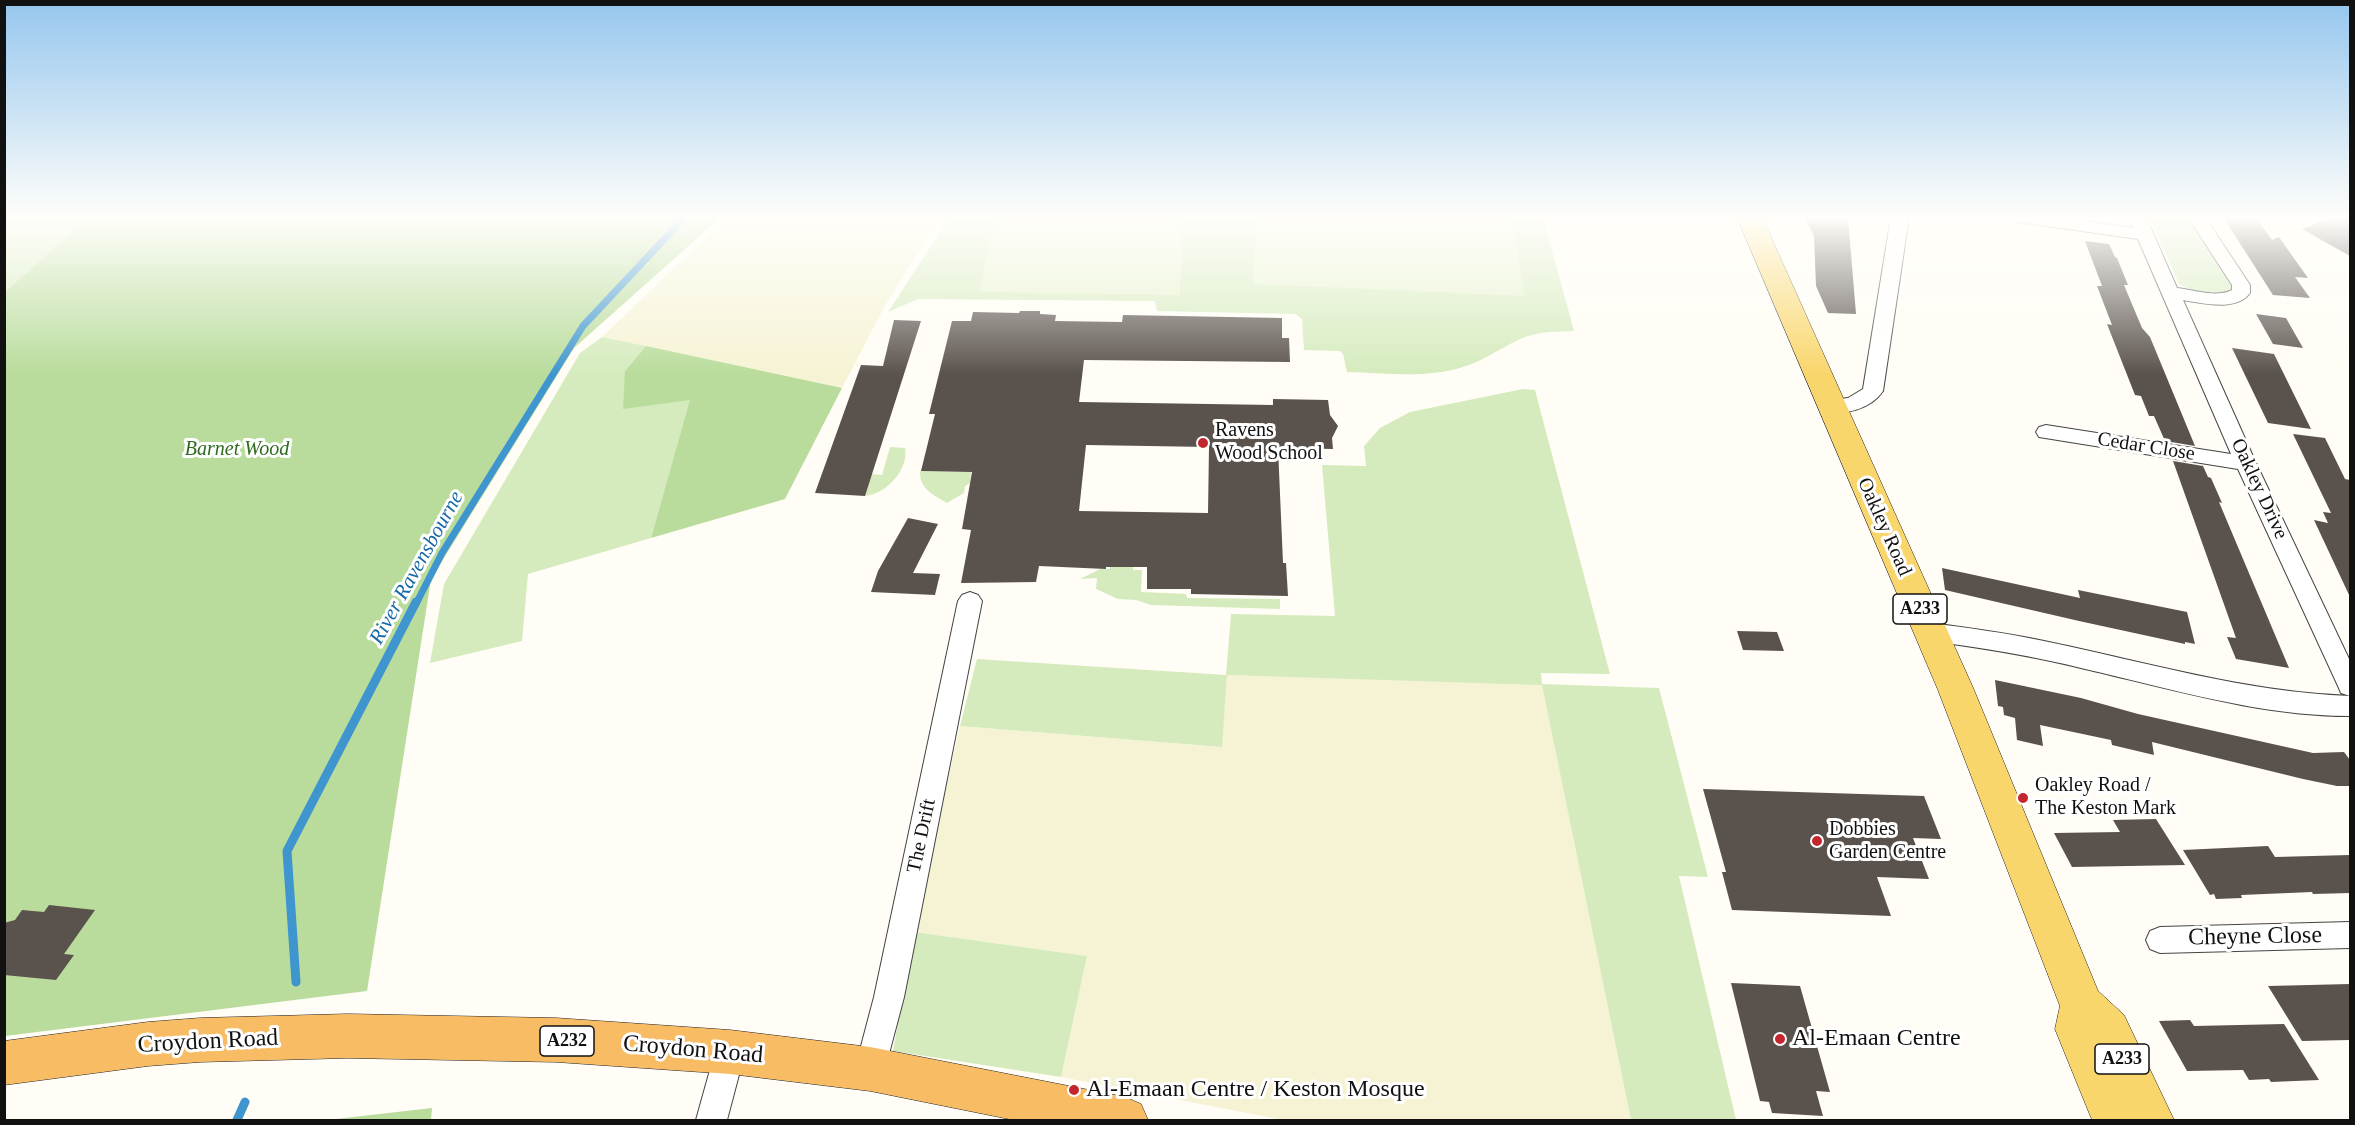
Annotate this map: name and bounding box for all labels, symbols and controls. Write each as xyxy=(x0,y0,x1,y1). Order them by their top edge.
place label: Ravens Wood School xyxy=(1215,419,1323,466)
street label: Cedar Close xyxy=(2096,427,2196,467)
street label: Oakley Drive xyxy=(2225,435,2293,543)
marker: Ravens Wood School xyxy=(1196,436,1210,450)
park label: Barnet Wood xyxy=(185,438,289,462)
street label: Oakley Road xyxy=(1852,474,1916,580)
water label: River Ravensbourne xyxy=(365,487,469,649)
road number: A233 xyxy=(1893,594,1947,624)
place label: Oakley Road / The Keston Mark xyxy=(2035,774,2176,821)
marker: Oakley Road / The Keston Mark xyxy=(2016,791,2030,805)
street label: The Drift xyxy=(902,797,942,875)
place label: Dobbies Garden Centre xyxy=(1829,818,1946,865)
marker: Dobbies Garden Centre xyxy=(1810,834,1824,848)
street label: Cheyne Close xyxy=(2188,921,2322,953)
street label: Croydon Road xyxy=(137,1024,279,1060)
place label: Al-Emaan Centre xyxy=(1792,1025,1961,1053)
road number: A232 xyxy=(540,1026,594,1056)
street label: Croydon Road xyxy=(622,1030,764,1070)
marker: Al-Emaan Centre xyxy=(1773,1032,1787,1046)
road number: A233 xyxy=(2095,1044,2149,1074)
place label: Al-Emaan Centre / Keston Mosque xyxy=(1086,1076,1425,1104)
marker: Al-Emaan Centre / Keston Mosque xyxy=(1067,1083,1081,1097)

